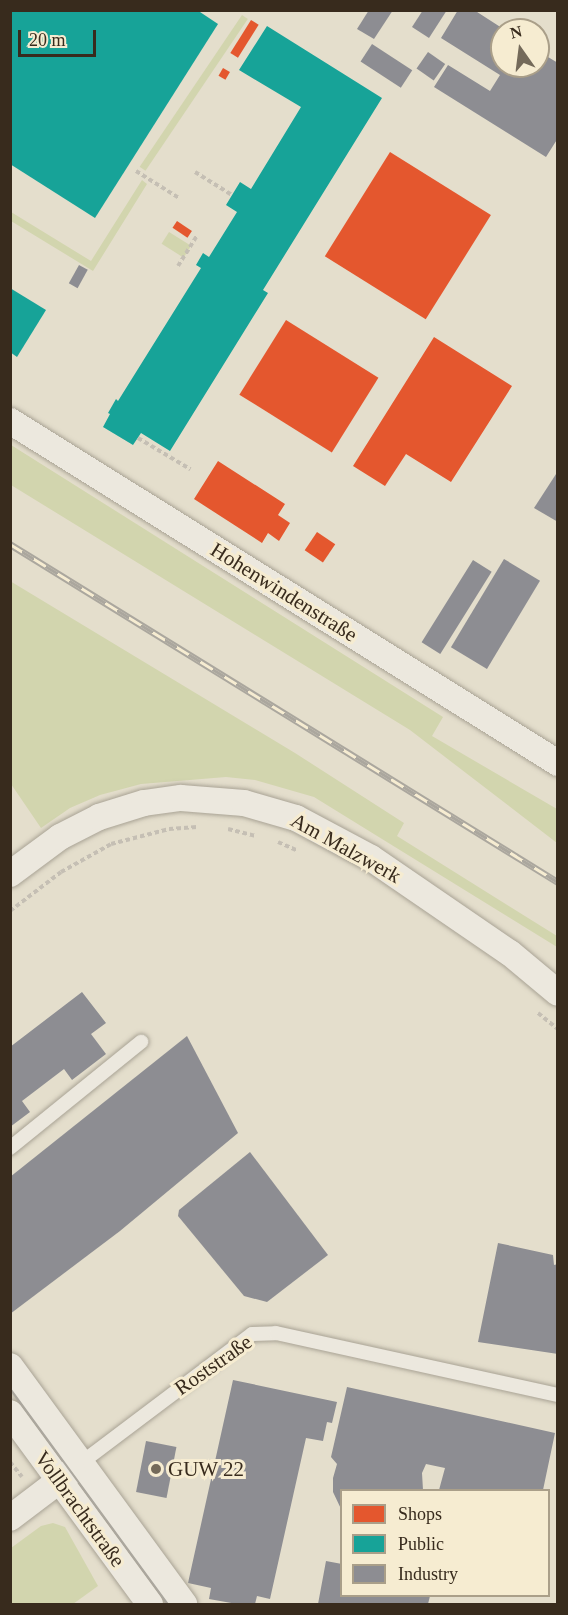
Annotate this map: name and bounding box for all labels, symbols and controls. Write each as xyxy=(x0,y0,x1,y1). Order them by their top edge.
scale bar xyxy=(21,18,99,56)
north arrow xyxy=(490,18,550,78)
text: N xyxy=(508,22,524,42)
text: 20 m xyxy=(29,30,66,50)
street label: Hohenwindenstraße xyxy=(206,537,362,647)
street label: Am Malzwerk xyxy=(287,807,405,889)
street label: Roststraße xyxy=(169,1329,257,1401)
street label: Vollbrachtstraße xyxy=(29,1446,131,1572)
place label: GUW 22 xyxy=(168,1456,244,1482)
marker: GUW 22 xyxy=(149,1462,163,1476)
legend xyxy=(340,1489,550,1597)
text: Shops xyxy=(398,1504,442,1524)
text: Public xyxy=(398,1534,444,1554)
text: Industry xyxy=(398,1564,458,1584)

